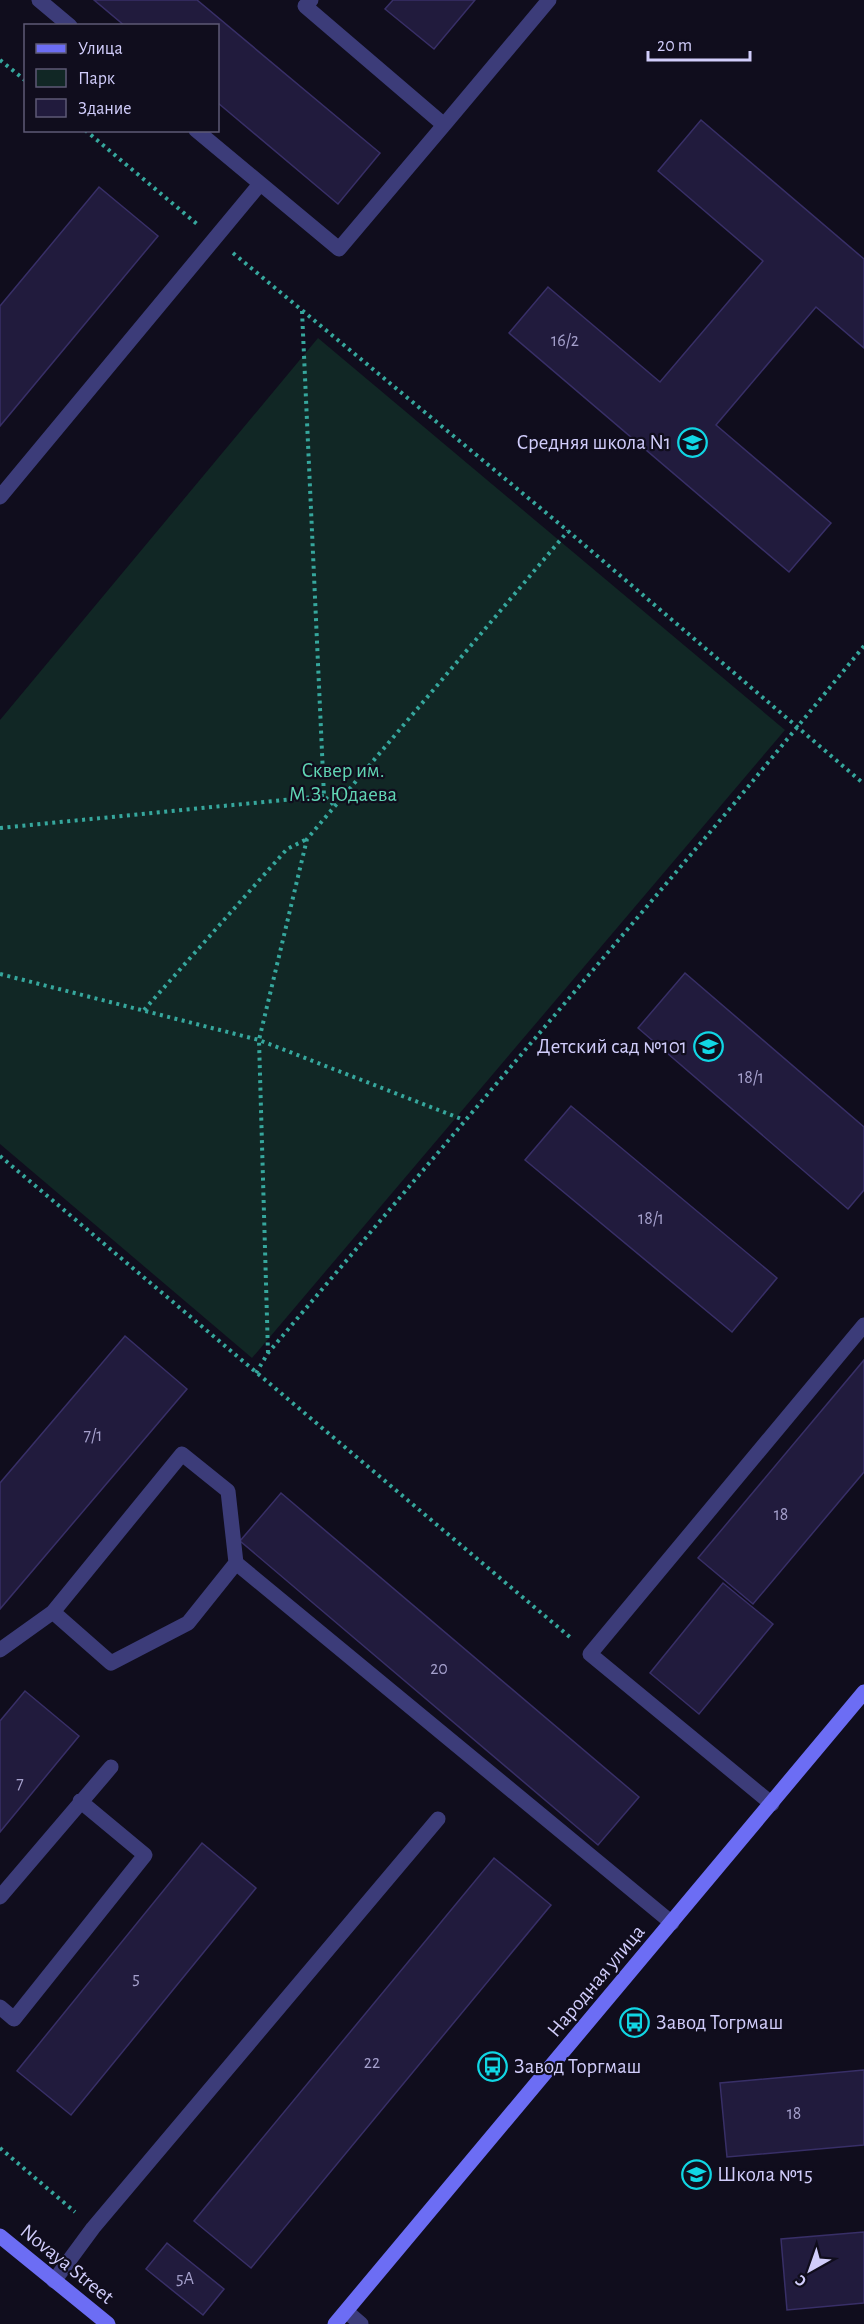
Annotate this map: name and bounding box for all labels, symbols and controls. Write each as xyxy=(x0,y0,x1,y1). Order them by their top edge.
legend xyxy=(24,24,219,132)
scale bar xyxy=(648,24,750,62)
text: 20 m xyxy=(657,37,692,55)
text: Улица xyxy=(78,40,123,58)
text: Парк xyxy=(78,70,116,88)
text: Здание xyxy=(78,100,132,118)
house number: 16/2 xyxy=(551,332,579,350)
school or university icon: Средняя школа N1 xyxy=(676,426,708,458)
place label: Средняя школа N1 xyxy=(517,432,671,453)
park label: Сквер им. М.З. Юдаева xyxy=(289,760,398,805)
school or university icon: Детский сад №101 xyxy=(692,1030,724,1062)
place label: Детский сад №101 xyxy=(537,1036,687,1057)
house number: 18/1 xyxy=(738,1069,764,1087)
house number: 18/1 xyxy=(638,1210,664,1228)
house number: 7/1 xyxy=(84,1427,102,1445)
house number: 18 xyxy=(774,1506,788,1524)
house number: 20 xyxy=(430,1660,448,1678)
house number: 7 xyxy=(16,1775,24,1793)
street label: Народная улица xyxy=(543,1921,649,2041)
house number: 5 xyxy=(132,1970,140,1988)
bus stop icon: Завод Тогрмаш xyxy=(619,2006,651,2038)
place label: Завод Тогрмаш xyxy=(656,2012,783,2033)
bus stop icon: Завод Торгмаш xyxy=(477,2050,509,2082)
house number: 22 xyxy=(364,2054,380,2072)
place label: Завод Торгмаш xyxy=(514,2056,642,2077)
house number: 18 xyxy=(787,2105,801,2123)
school or university icon: Школа №15 xyxy=(680,2158,712,2190)
place label: Школа №15 xyxy=(717,2164,813,2185)
street label: Novaya Street xyxy=(16,2220,118,2308)
north arrow xyxy=(780,2240,840,2300)
house number: 5А xyxy=(176,2270,194,2288)
text: С xyxy=(792,2272,810,2290)

